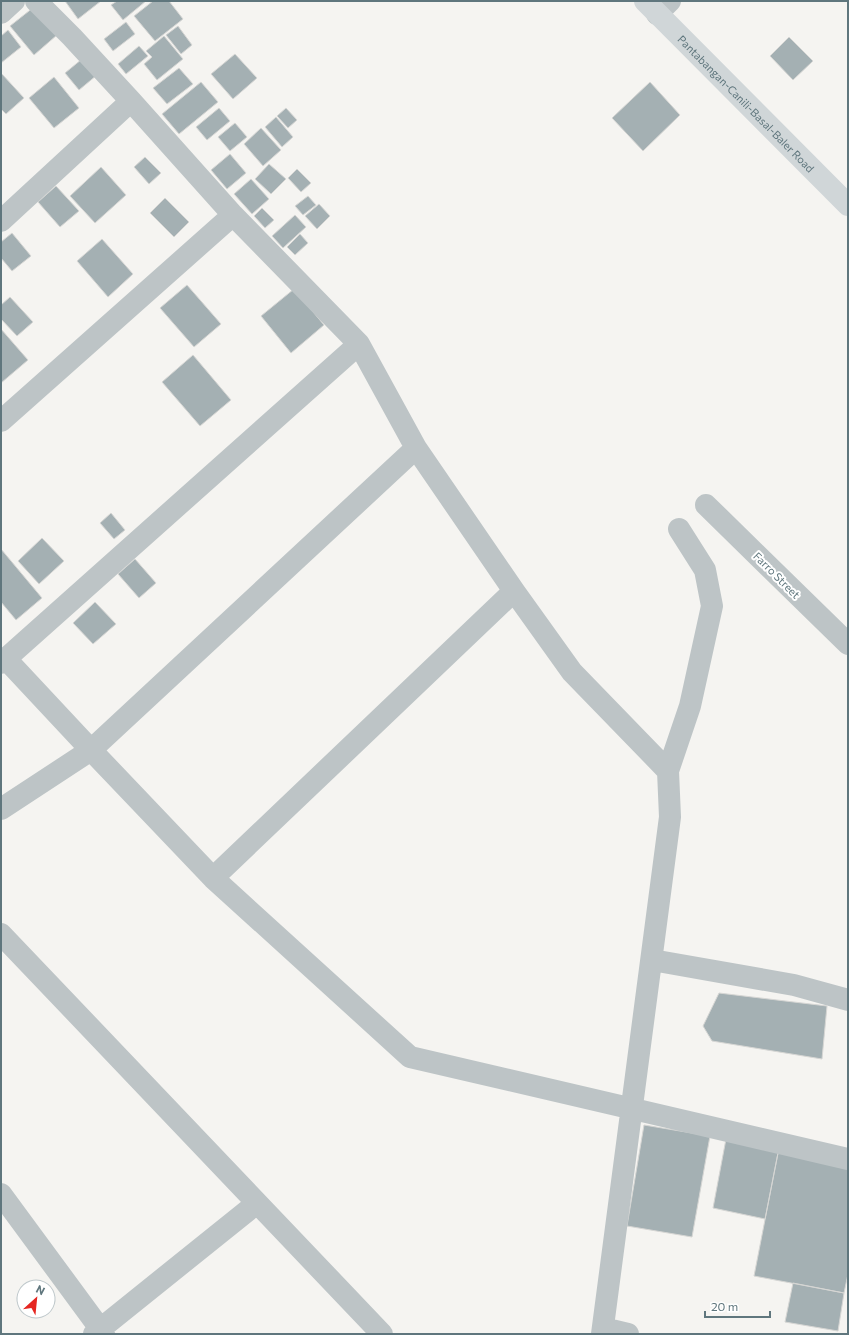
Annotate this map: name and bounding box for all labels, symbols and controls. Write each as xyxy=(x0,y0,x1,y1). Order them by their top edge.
street label: Pantabangan-Canili-Basal-Baler Road xyxy=(676,32,818,174)
street label: Farro Street xyxy=(751,549,803,601)
north arrow xyxy=(16,1279,56,1319)
text: N xyxy=(34,1282,47,1297)
scale bar xyxy=(705,1293,770,1319)
text: 20 m xyxy=(711,1299,738,1313)

